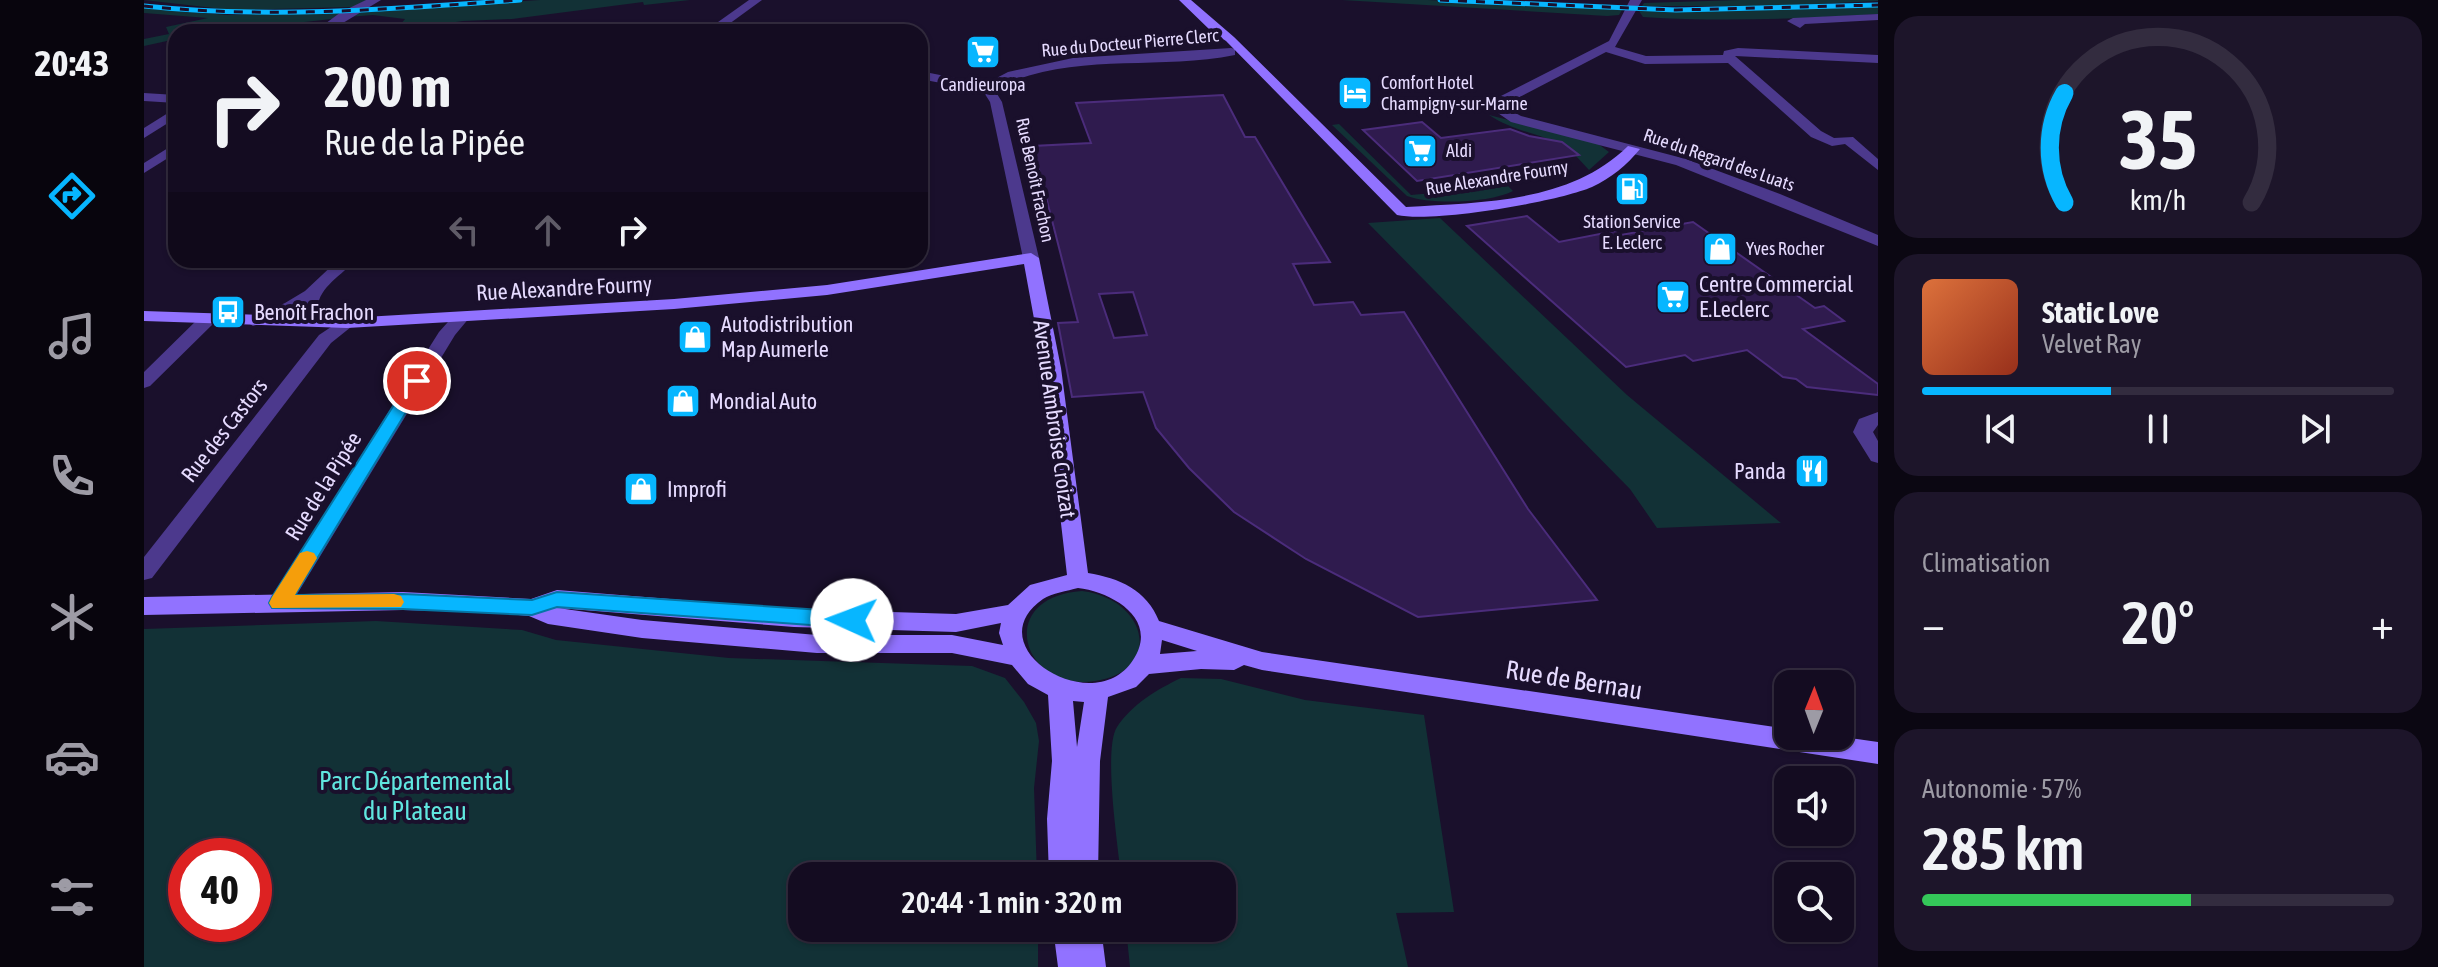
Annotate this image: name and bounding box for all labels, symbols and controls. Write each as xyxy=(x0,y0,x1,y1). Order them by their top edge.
street label: Rue du Docteur Pierre Clerc xyxy=(1041,24,1220,61)
supermarket icon: Candieuropa xyxy=(964,33,1002,71)
text: 20:43 xyxy=(35,42,109,84)
text: 200 m xyxy=(324,55,451,119)
icon: right xyxy=(192,56,296,160)
place label: Comfort Hotel Champigny-sur-Marne xyxy=(1381,72,1528,114)
place label: Candieuropa xyxy=(940,74,1026,95)
hotel icon: Comfort Hotel Champigny-sur-Marne xyxy=(1336,74,1374,112)
text: 35 xyxy=(2119,90,2197,186)
street label: Rue Benoît Frachon xyxy=(1012,116,1059,244)
text: Rue de la Pipée xyxy=(324,121,525,163)
street label: Rue du Regard des Luats xyxy=(1641,124,1797,195)
supermarket icon: Aldi xyxy=(1401,132,1439,170)
place label: Aldi xyxy=(1446,140,1472,161)
street label: Rue Alexandre Fourny xyxy=(1424,156,1570,199)
icon: directions xyxy=(44,168,100,224)
fuel station icon: Station Service E. Leclerc xyxy=(1613,170,1651,208)
text: km/h xyxy=(2130,183,2186,216)
icon: left xyxy=(442,208,486,252)
icon: ahead xyxy=(526,208,570,252)
icon: right xyxy=(610,208,654,252)
place label: Station Service E. Leclerc xyxy=(1583,211,1681,253)
shop icon: Yves Rocher xyxy=(1701,230,1739,268)
place label: Yves Rocher xyxy=(1746,238,1825,259)
street label: Rue Alexandre Fourny xyxy=(475,270,653,306)
place label: Centre Commercial E.Leclerc xyxy=(1699,271,1853,322)
supermarket icon: Centre Commercial E.Leclerc xyxy=(1654,278,1692,316)
bus stop icon: Benoît Frachon xyxy=(209,293,247,331)
text: Static Love xyxy=(2042,295,2159,329)
place label: Benoît Frachon xyxy=(254,299,374,325)
icon: music xyxy=(44,308,100,364)
place label: Autodistribution Map Aumerle xyxy=(721,311,853,362)
shop icon: Autodistribution Map Aumerle xyxy=(676,318,714,356)
street label: Avenue Ambroise Croizat xyxy=(1028,318,1082,520)
text: Velvet Ray xyxy=(2042,329,2142,359)
pin xyxy=(383,347,451,415)
icon: arrive xyxy=(395,359,439,403)
street label: Rue des Castors xyxy=(175,373,273,487)
shop icon: Mondial Auto xyxy=(664,382,702,420)
place label: Mondial Auto xyxy=(709,388,817,414)
icon: previous xyxy=(1979,407,2023,451)
icon: pause xyxy=(2136,407,2180,451)
icon: next xyxy=(2293,407,2337,451)
street label: Rue de la Pipée xyxy=(279,427,367,545)
icon: phone xyxy=(44,448,100,504)
restaurant icon: Panda xyxy=(1793,452,1831,490)
place label: Panda xyxy=(1734,458,1786,484)
shop icon: Improfi xyxy=(622,470,660,508)
place label: Improfi xyxy=(667,476,727,502)
text: Climatisation xyxy=(1922,548,2050,578)
position arrow xyxy=(810,578,894,662)
text: 20° xyxy=(2122,588,2194,657)
icon: climate xyxy=(44,589,100,645)
text: − xyxy=(1922,598,1945,648)
text: + xyxy=(2371,598,2394,648)
street label: Rue de Bernau xyxy=(1504,654,1644,706)
north arrow xyxy=(1774,670,1854,750)
map controls xyxy=(1774,670,1854,942)
icon: car xyxy=(44,729,100,785)
park label: Parc Départemental du Plateau xyxy=(319,766,511,826)
button: sound xyxy=(1774,766,1854,846)
text: Autonomie · 57% xyxy=(1922,774,2081,804)
text: 285 km xyxy=(1922,814,2084,883)
speed limit sign: 40 xyxy=(168,838,272,942)
button: search xyxy=(1774,862,1854,942)
icon: filters xyxy=(44,869,100,925)
text: 20:44 · 1 min · 320 m xyxy=(902,885,1122,919)

